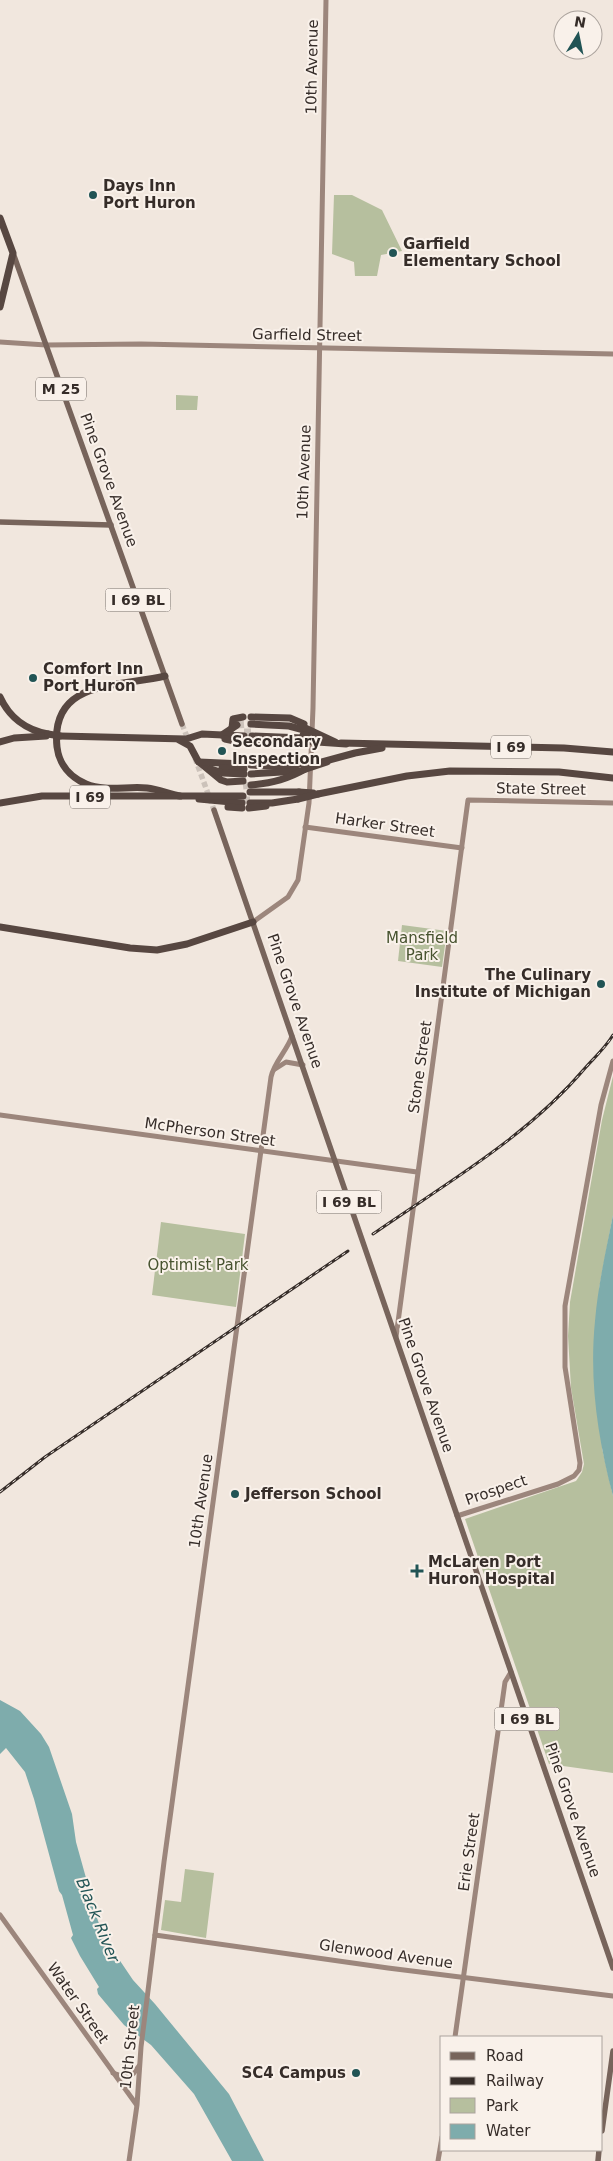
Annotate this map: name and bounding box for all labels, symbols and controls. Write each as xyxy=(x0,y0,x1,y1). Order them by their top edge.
north arrow xyxy=(553,10,603,60)
text: N xyxy=(573,13,587,31)
street label: 10th Avenue xyxy=(302,19,322,115)
place label: Days Inn Port Huron xyxy=(103,177,196,212)
marker: Days Inn Port Huron xyxy=(87,189,99,201)
place label: Garfield Elementary School xyxy=(403,235,561,270)
marker: Garfield Elementary School xyxy=(387,247,399,259)
street label: Garfield Street xyxy=(252,325,362,345)
road number: M 25 xyxy=(36,378,86,400)
street label: Pine Grove Avenue xyxy=(76,410,142,550)
street label: 10th Avenue xyxy=(293,424,315,520)
road number: I 69 BL xyxy=(106,588,170,612)
place label: Comfort Inn Port Huron xyxy=(43,660,144,695)
marker: Comfort Inn Port Huron xyxy=(27,672,39,684)
place label: Secondary Inspection xyxy=(232,733,321,768)
road number: I 69 xyxy=(491,736,531,759)
marker: Secondary Inspection xyxy=(216,745,228,757)
street label: State Street xyxy=(496,779,586,799)
road number: I 69 xyxy=(70,786,110,809)
street label: Harker Street xyxy=(334,809,436,841)
park label: Mansfield Park xyxy=(386,929,458,964)
street label: Pine Grove Avenue xyxy=(263,931,327,1071)
place label: The Culinary Institute of Michigan xyxy=(415,966,591,1001)
marker: The Culinary Institute of Michigan xyxy=(595,978,607,990)
street label: Stone Street xyxy=(405,1019,435,1115)
street label: McPherson Street xyxy=(143,1114,277,1150)
road number: I 69 BL xyxy=(316,1190,382,1214)
park label: Optimist Park xyxy=(147,1256,249,1274)
street label: Pine Grove Avenue xyxy=(394,1315,458,1455)
street label: 10th Avenue xyxy=(185,1453,217,1549)
street label: Prospect xyxy=(463,1471,530,1509)
place label: Jefferson School xyxy=(244,1485,382,1503)
marker: Jefferson School xyxy=(229,1488,241,1500)
place label: McLaren Port Huron Hospital xyxy=(428,1553,555,1588)
marker: McLaren Port Huron Hospital xyxy=(410,1564,424,1578)
road number: I 69 BL xyxy=(494,1708,560,1730)
street label: Pine Grove Avenue xyxy=(541,1740,605,1880)
street label: Erie Street xyxy=(455,1811,483,1893)
water label: Black River xyxy=(72,1875,124,1967)
street label: Glenwood Avenue xyxy=(318,1936,454,1972)
street label: Water Street xyxy=(43,1959,113,2047)
street label: 10th Street xyxy=(117,2004,143,2090)
legend xyxy=(440,2036,603,2151)
text: Road xyxy=(486,2047,524,2065)
place label: SC4 Campus xyxy=(241,2064,346,2082)
marker: SC4 Campus xyxy=(350,2067,362,2079)
text: Railway xyxy=(486,2072,544,2090)
text: Park xyxy=(486,2097,519,2115)
text: Water xyxy=(486,2122,531,2140)

